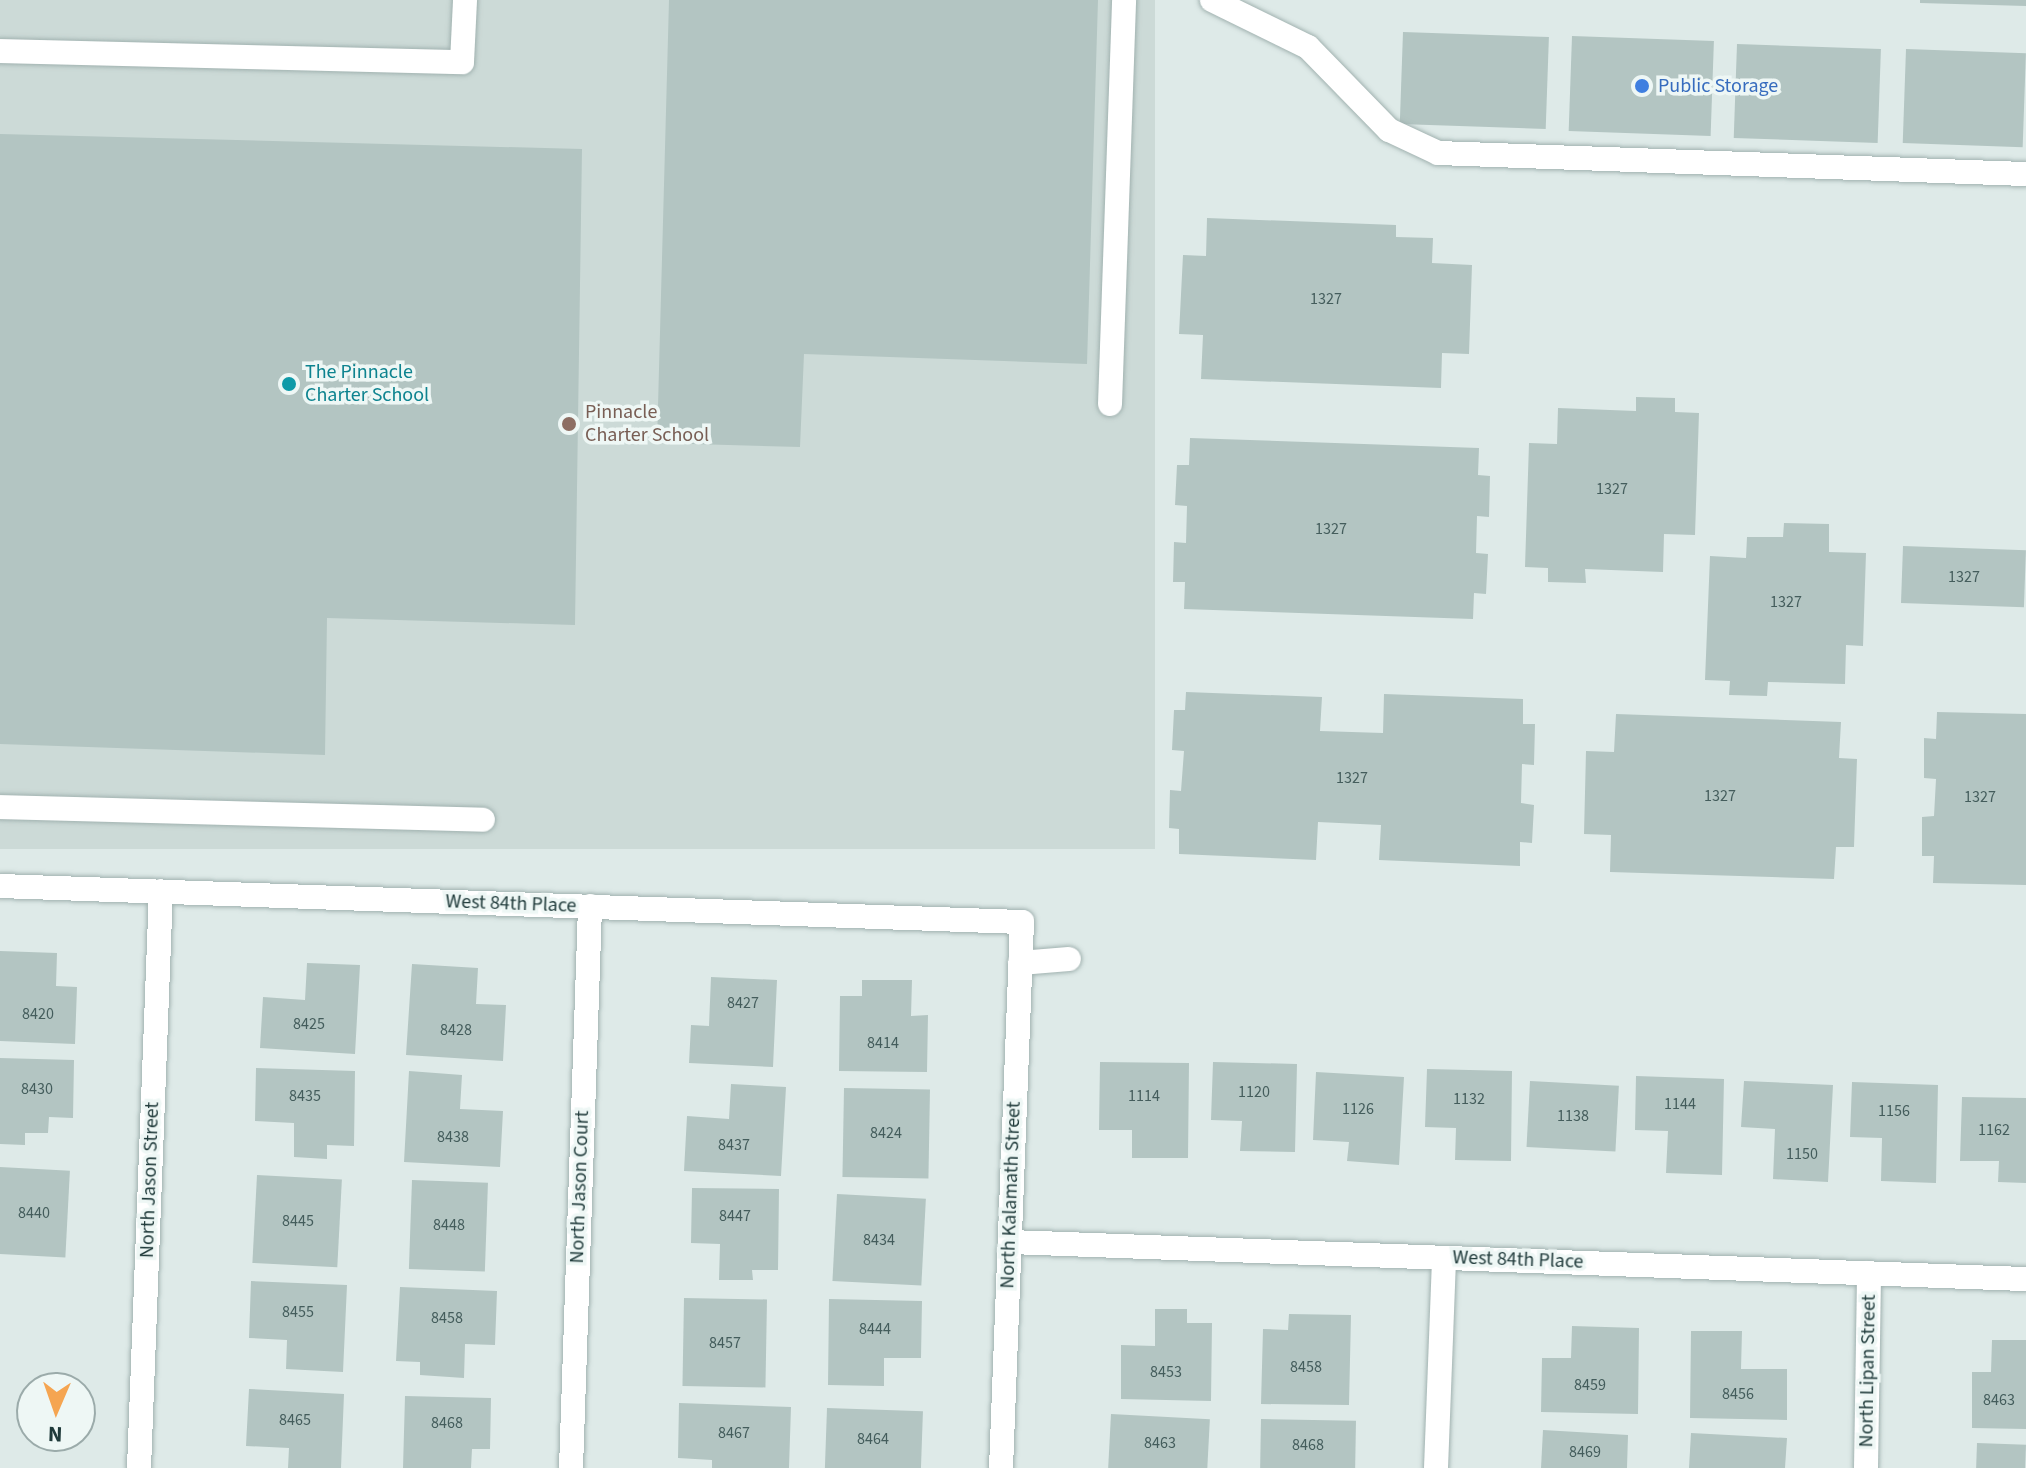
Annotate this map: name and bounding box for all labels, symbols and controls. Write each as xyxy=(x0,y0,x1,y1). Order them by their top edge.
place label: Public Storage xyxy=(1658,74,1778,98)
marker: Public Storage xyxy=(1633,77,1651,95)
house number: 1327 xyxy=(1310,289,1342,309)
place label: The Pinnacle Charter School xyxy=(305,360,429,407)
marker: The Pinnacle Charter School xyxy=(280,375,298,393)
place label: Pinnacle Charter School xyxy=(585,400,709,447)
marker: Pinnacle Charter School xyxy=(560,415,578,433)
house number: 1327 xyxy=(1596,479,1628,499)
house number: 1327 xyxy=(1315,519,1347,539)
house number: 1327 xyxy=(1948,567,1980,587)
house number: 1327 xyxy=(1770,592,1802,612)
house number: 1327 xyxy=(1336,768,1368,788)
house number: 1327 xyxy=(1704,786,1736,806)
house number: 1327 xyxy=(1964,787,1996,807)
street label: West 84th Place xyxy=(445,890,577,918)
house number: 8427 xyxy=(727,993,759,1013)
house number: 8420 xyxy=(22,1004,54,1024)
house number: 8425 xyxy=(293,1014,325,1034)
house number: 8428 xyxy=(440,1020,472,1040)
house number: 8414 xyxy=(867,1033,899,1053)
house number: 8430 xyxy=(21,1079,53,1099)
house number: 1120 xyxy=(1238,1082,1270,1102)
house number: 8435 xyxy=(289,1086,321,1106)
house number: 1114 xyxy=(1128,1086,1160,1106)
house number: 1132 xyxy=(1453,1089,1485,1109)
house number: 1144 xyxy=(1664,1094,1696,1114)
house number: 1126 xyxy=(1342,1099,1374,1119)
street label: North Jason Street xyxy=(135,1101,165,1259)
street label: North Kalamath Street xyxy=(996,1101,1026,1289)
house number: 1156 xyxy=(1878,1101,1910,1121)
house number: 1138 xyxy=(1557,1106,1589,1126)
street label: North Jason Court xyxy=(565,1110,595,1264)
house number: 1162 xyxy=(1978,1120,2010,1140)
house number: 8424 xyxy=(870,1123,902,1143)
house number: 8438 xyxy=(437,1127,469,1147)
house number: 8437 xyxy=(718,1135,750,1155)
house number: 1150 xyxy=(1786,1144,1818,1164)
house number: 8440 xyxy=(18,1203,50,1223)
house number: 8447 xyxy=(719,1206,751,1226)
house number: 8445 xyxy=(282,1211,314,1231)
house number: 8448 xyxy=(433,1215,465,1235)
house number: 8434 xyxy=(863,1230,895,1250)
street label: West 84th Place xyxy=(1452,1246,1584,1274)
street label: North Lipan Street xyxy=(1855,1294,1881,1448)
house number: 8455 xyxy=(282,1302,314,1322)
house number: 8458 xyxy=(431,1308,463,1328)
house number: 8444 xyxy=(859,1319,891,1339)
house number: 8457 xyxy=(709,1333,741,1353)
house number: 8458 xyxy=(1290,1357,1322,1377)
house number: 8453 xyxy=(1150,1362,1182,1382)
north arrow xyxy=(16,1372,96,1452)
house number: 8459 xyxy=(1574,1375,1606,1395)
house number: 8456 xyxy=(1722,1384,1754,1404)
house number: 8463 xyxy=(1983,1390,2015,1410)
house number: 8465 xyxy=(279,1410,311,1430)
house number: 8468 xyxy=(431,1413,463,1433)
text: N xyxy=(47,1418,63,1450)
house number: 8467 xyxy=(718,1423,750,1443)
house number: 8464 xyxy=(857,1429,889,1449)
house number: 8463 xyxy=(1144,1433,1176,1453)
house number: 8468 xyxy=(1292,1435,1324,1455)
house number: 8469 xyxy=(1569,1442,1601,1462)

